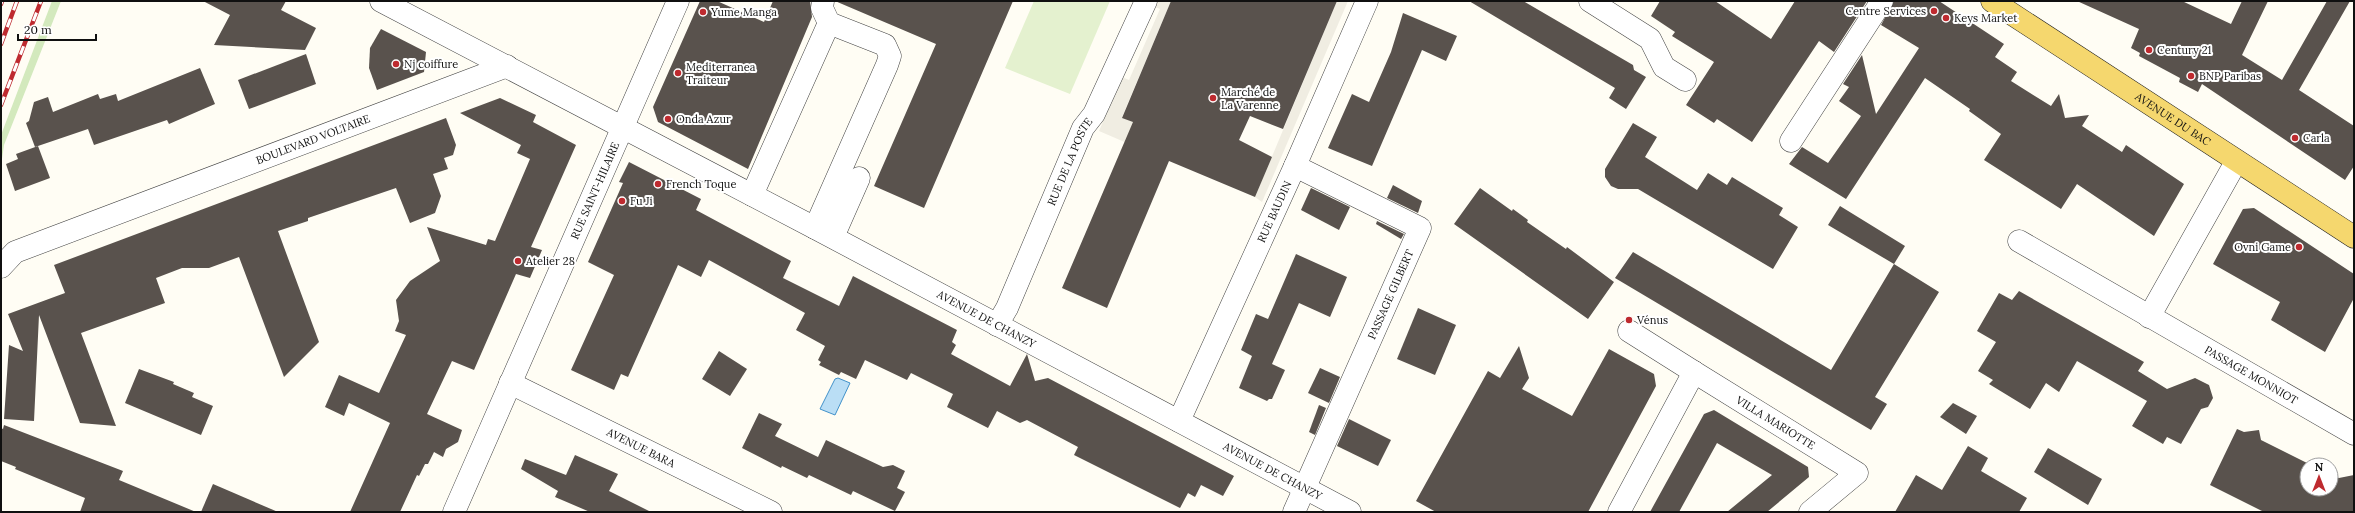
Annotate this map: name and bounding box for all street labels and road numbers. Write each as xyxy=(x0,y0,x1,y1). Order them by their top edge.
street label: AVENUE DU BAC xyxy=(2132,89,2214,149)
street label: BOULEVARD VOLTAIRE xyxy=(254,111,372,167)
street label: RUE DE LA POSTE xyxy=(1044,115,1096,208)
street label: RUE SAINT-HILAIRE xyxy=(567,140,622,241)
street label: RUE BAUDIN xyxy=(1254,178,1294,245)
street label: PASSAGE GILBERT xyxy=(1365,247,1417,341)
street label: AVENUE DE CHANZY xyxy=(934,287,1039,352)
street label: PASSAGE MONNIOT xyxy=(2202,342,2300,407)
street label: VILLA MARIOTTE xyxy=(1733,392,1818,453)
street label: AVENUE BARA xyxy=(603,424,678,471)
street label: AVENUE DE CHANZY xyxy=(1220,439,1326,503)

